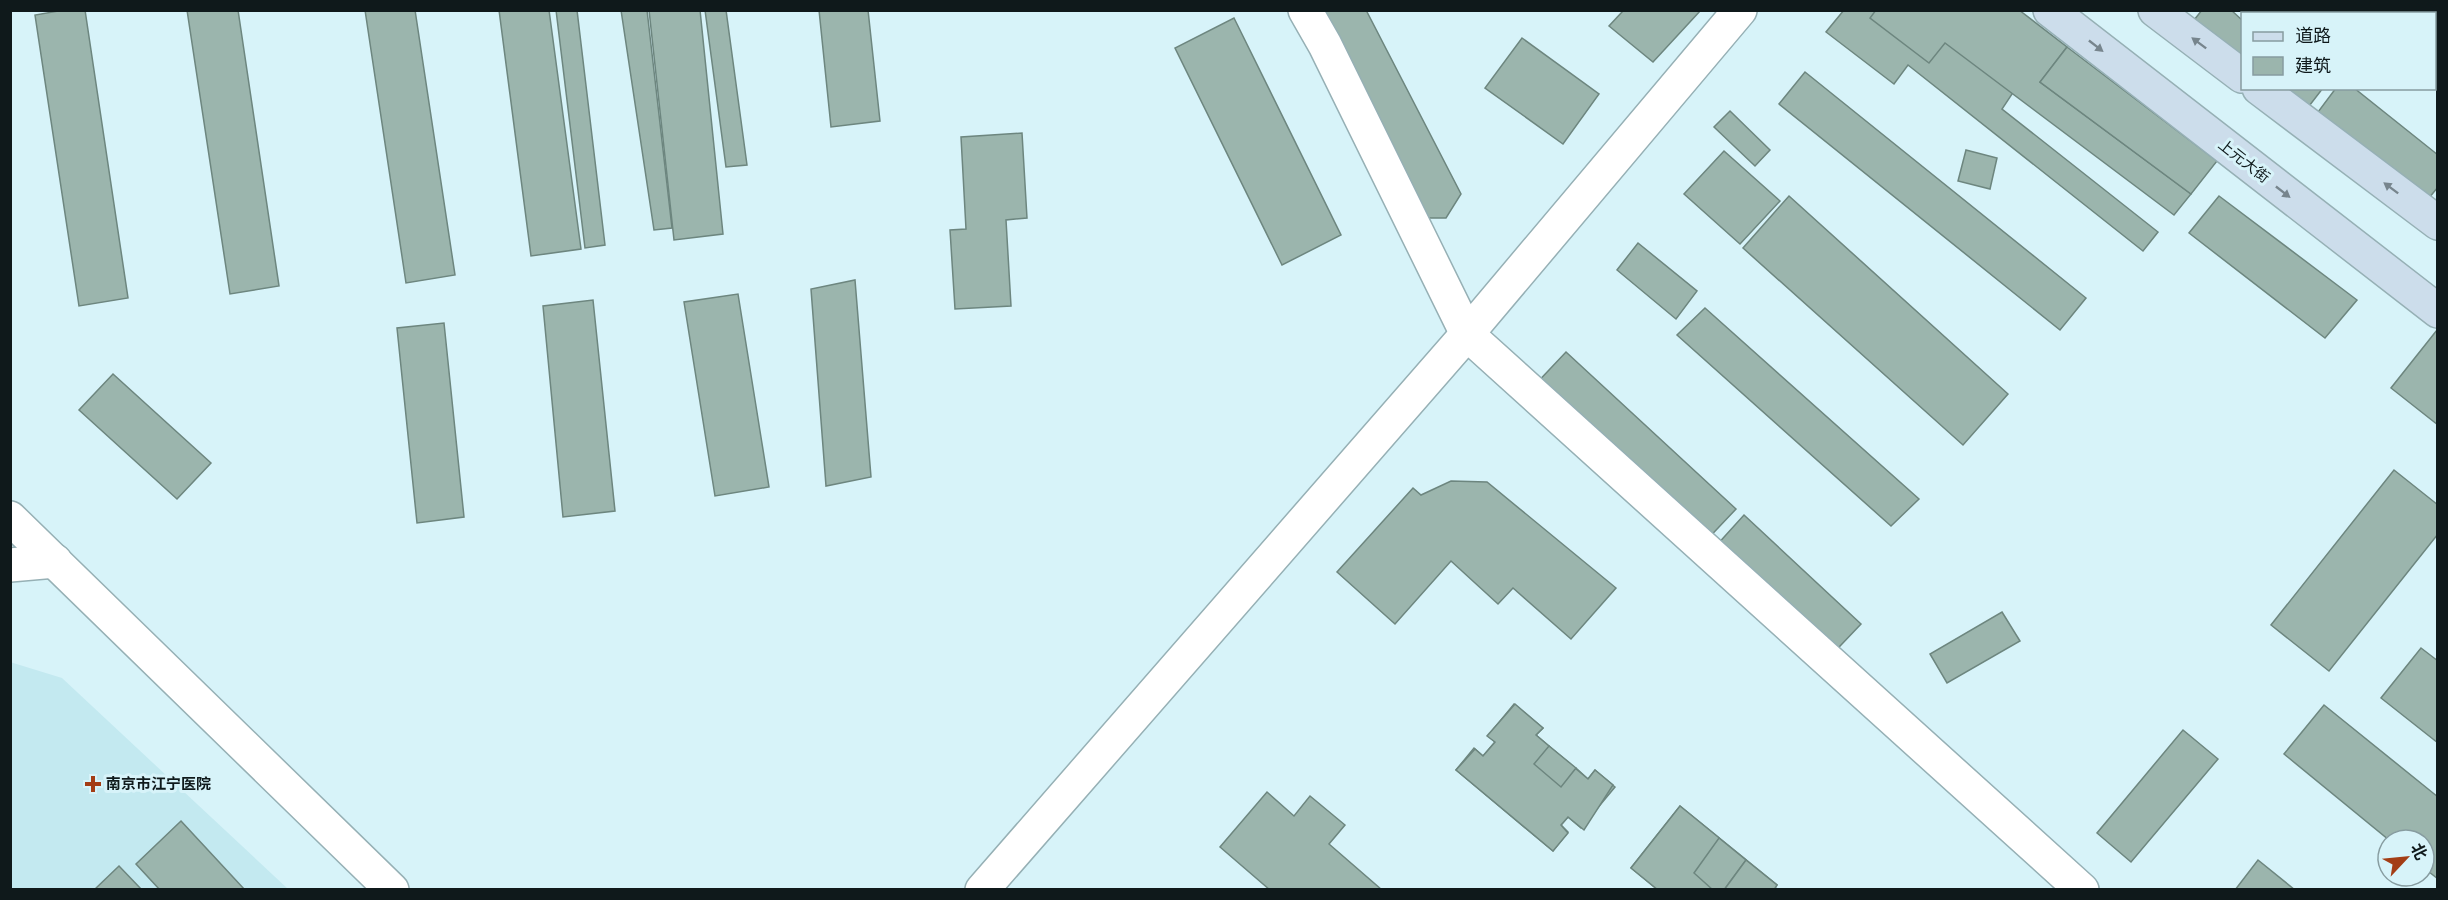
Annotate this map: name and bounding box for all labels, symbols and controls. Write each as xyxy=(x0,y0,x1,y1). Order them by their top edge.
legend xyxy=(2241,12,2436,90)
text: 道路 xyxy=(2295,23,2331,47)
one-way arrow xyxy=(2191,37,2207,50)
one-way arrow xyxy=(2088,40,2104,53)
text: 建筑 xyxy=(2295,53,2331,77)
street label: 上元大街 xyxy=(2214,134,2274,187)
one-way arrow xyxy=(2383,182,2398,194)
one-way arrow xyxy=(2276,185,2291,197)
place label: 南京市江宁医院 xyxy=(106,773,211,794)
marker: 南京市江宁医院 xyxy=(84,775,102,793)
north arrow xyxy=(2376,828,2436,888)
text: 北 xyxy=(2406,839,2433,863)

